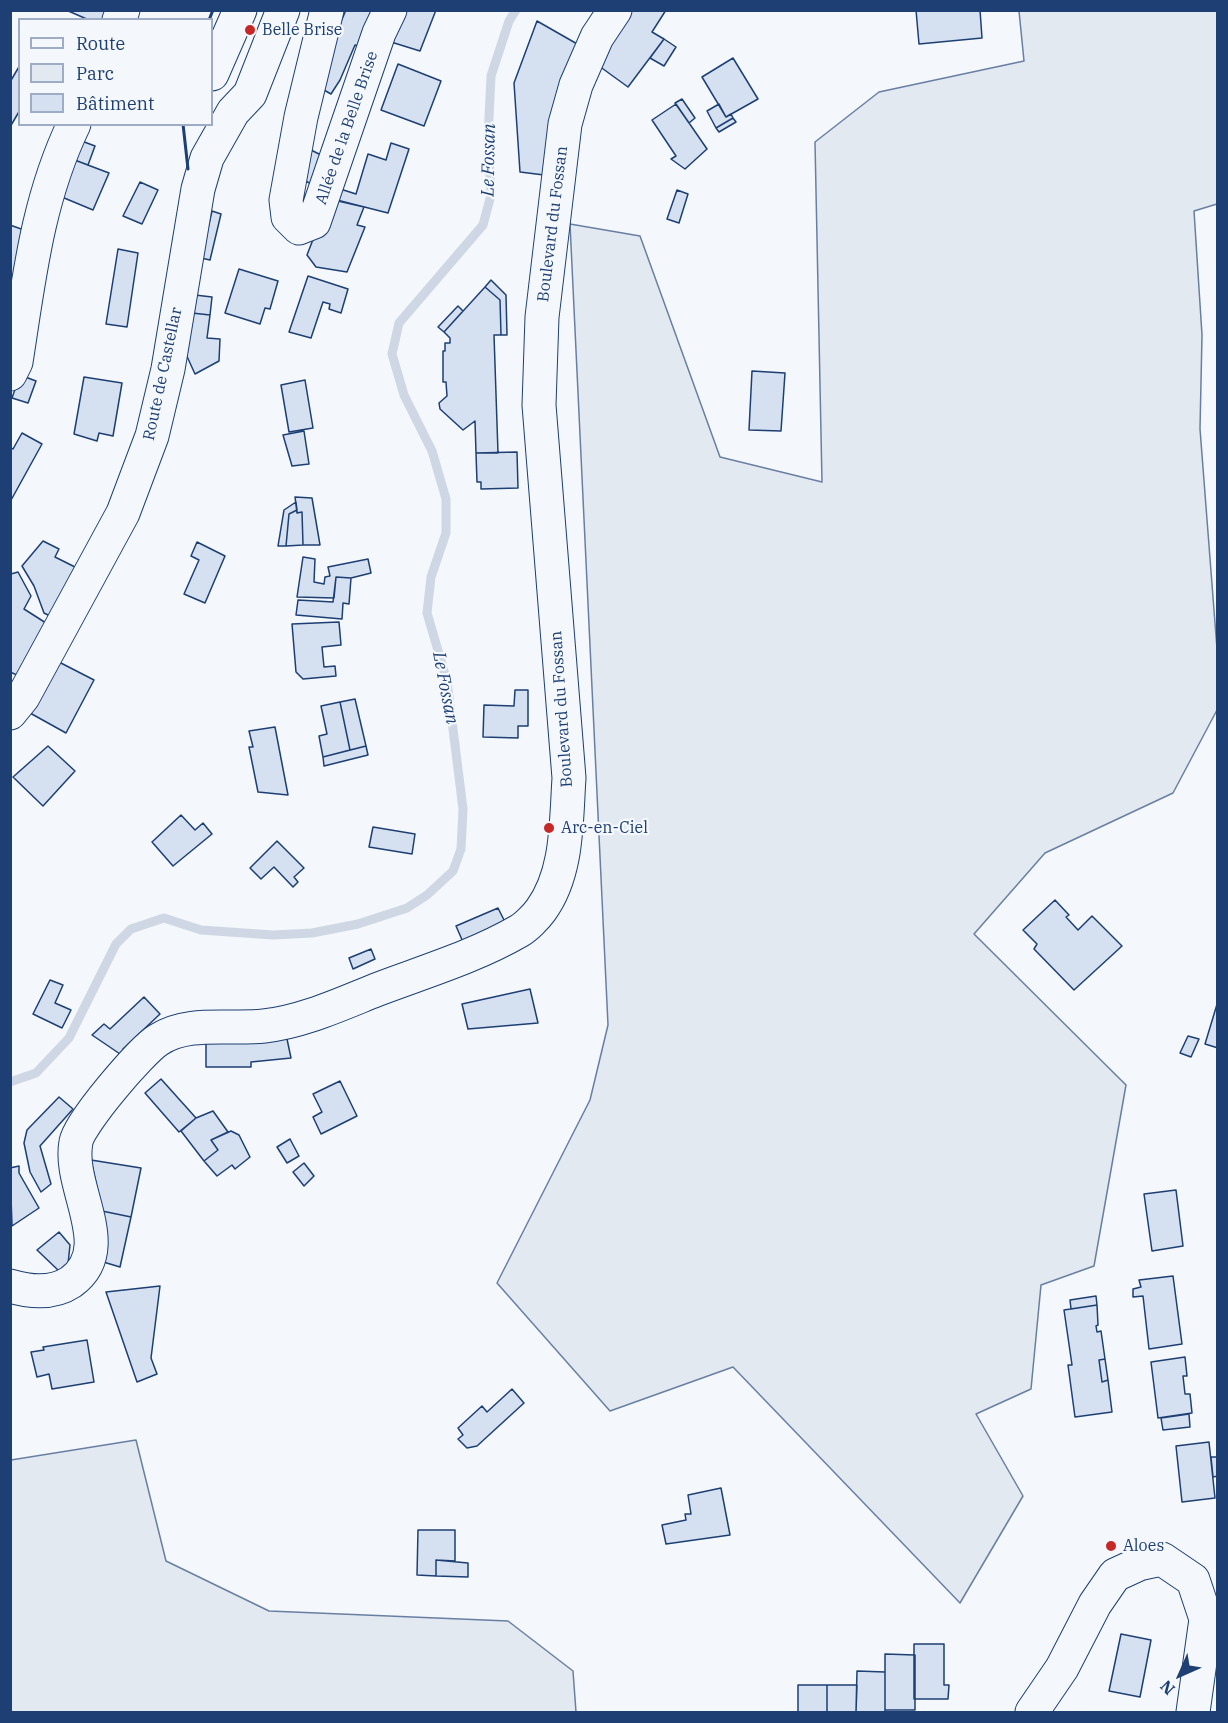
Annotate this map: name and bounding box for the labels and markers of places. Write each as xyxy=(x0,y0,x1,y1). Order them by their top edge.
place label: Belle Brise xyxy=(262,20,342,40)
marker: Belle Brise xyxy=(243,23,257,37)
place label: Arc-en-Ciel xyxy=(561,818,648,838)
marker: Arc-en-Ciel xyxy=(542,821,556,835)
place label: Aloes xyxy=(1123,1536,1164,1556)
marker: Aloes xyxy=(1104,1539,1118,1553)

